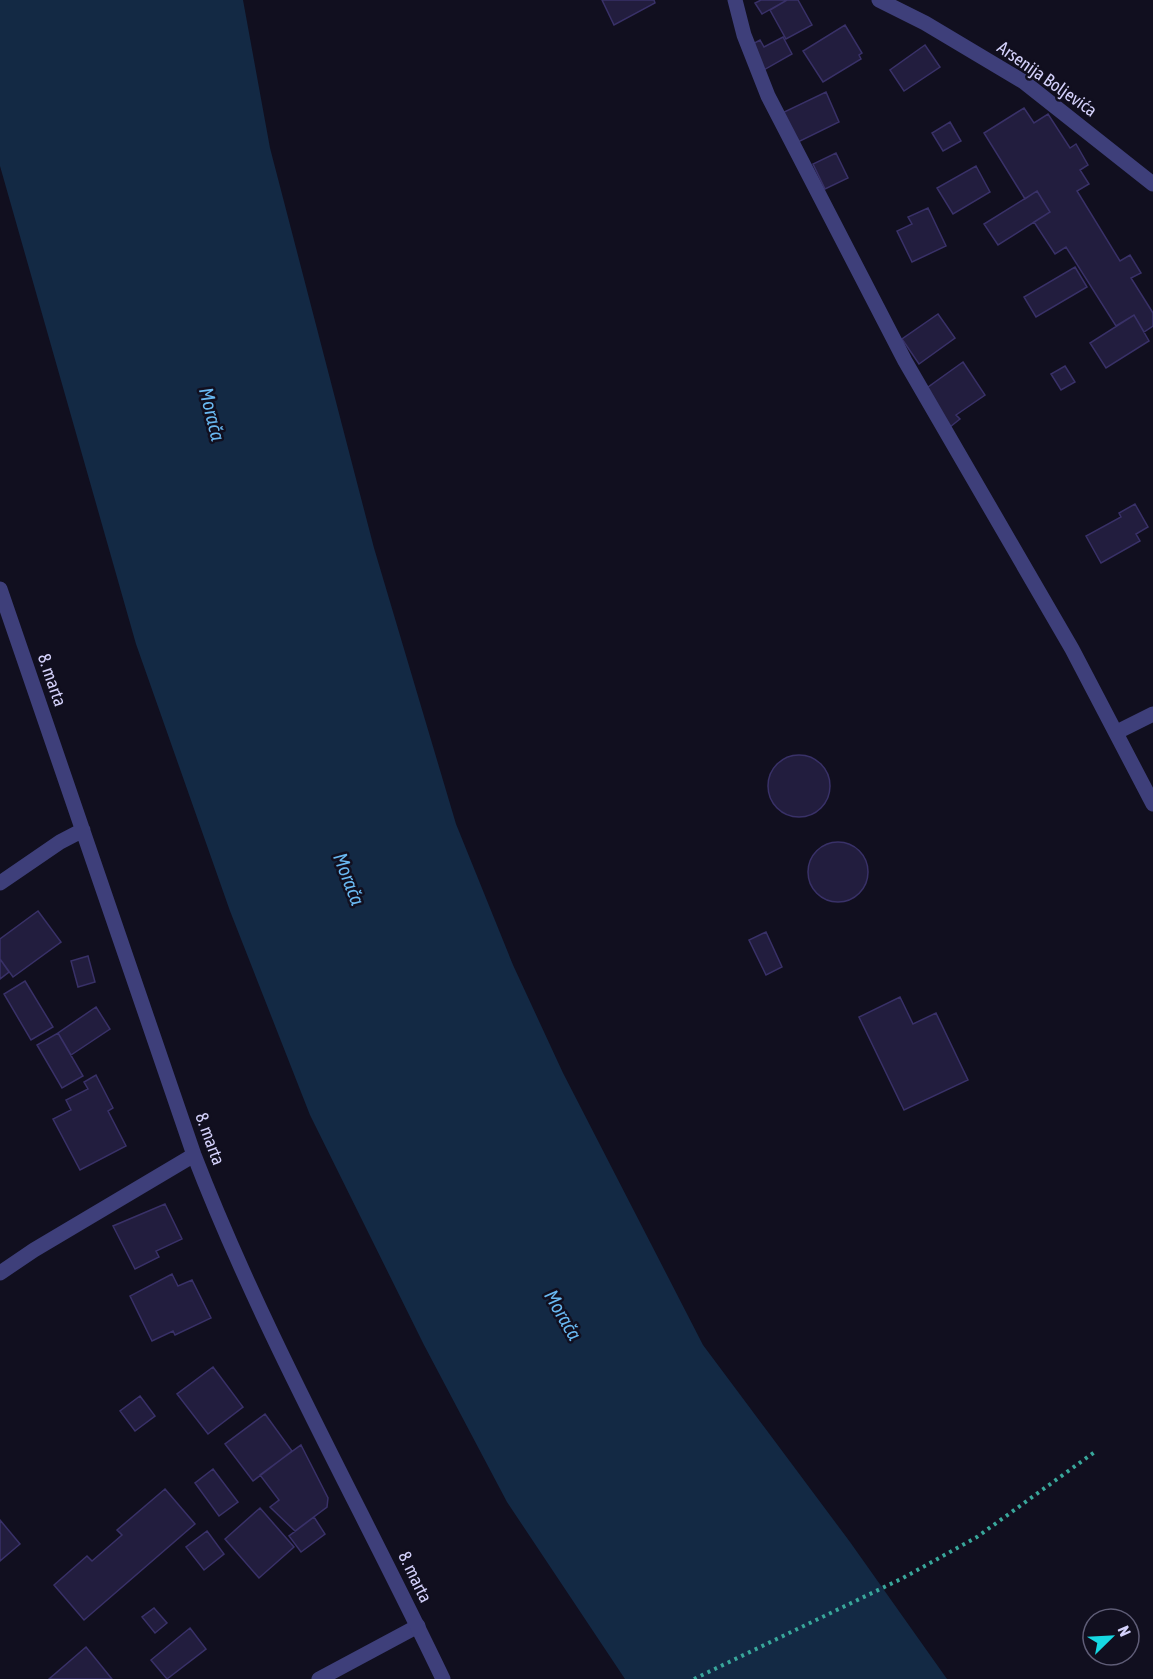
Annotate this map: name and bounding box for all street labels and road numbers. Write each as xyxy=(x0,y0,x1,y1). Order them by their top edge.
street label: Arsenija Boljevića xyxy=(993,36,1101,121)
street label: 8. marta xyxy=(34,651,71,709)
street label: 8. marta xyxy=(191,1110,230,1168)
street label: 8. marta xyxy=(394,1548,437,1606)

